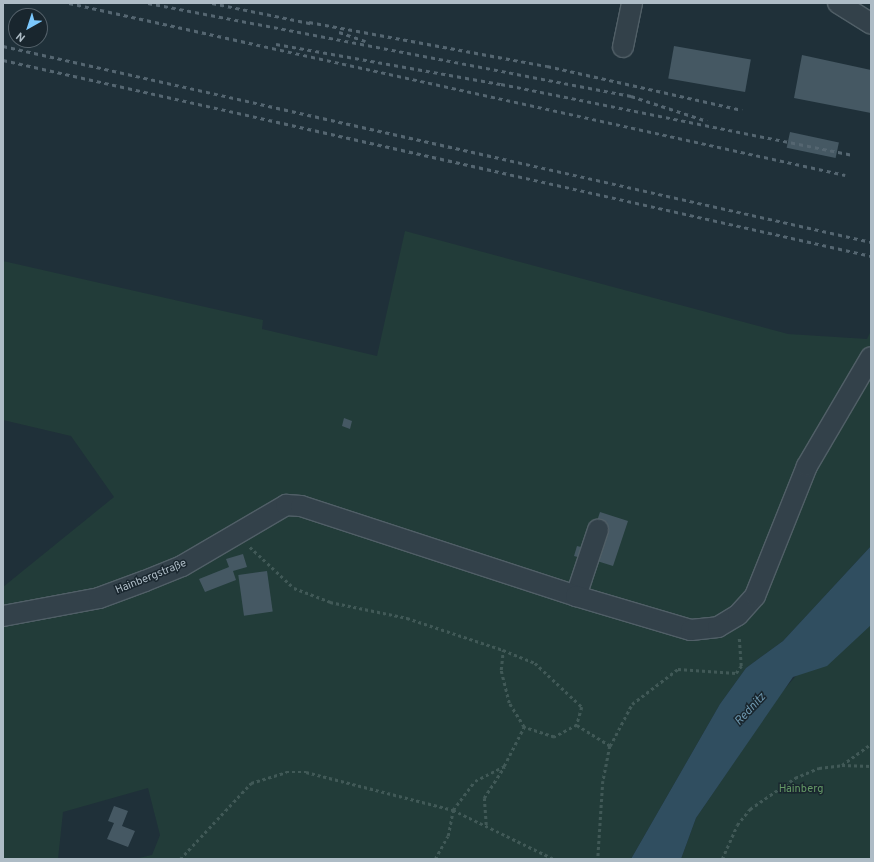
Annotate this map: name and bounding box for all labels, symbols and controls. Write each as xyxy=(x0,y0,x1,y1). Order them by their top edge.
north arrow xyxy=(8,8,48,48)
text: N xyxy=(14,29,29,44)
street label: Hainbergstraße xyxy=(114,557,188,597)
water label: Rednitz xyxy=(732,691,770,729)
park label: Hainberg xyxy=(779,782,823,796)

